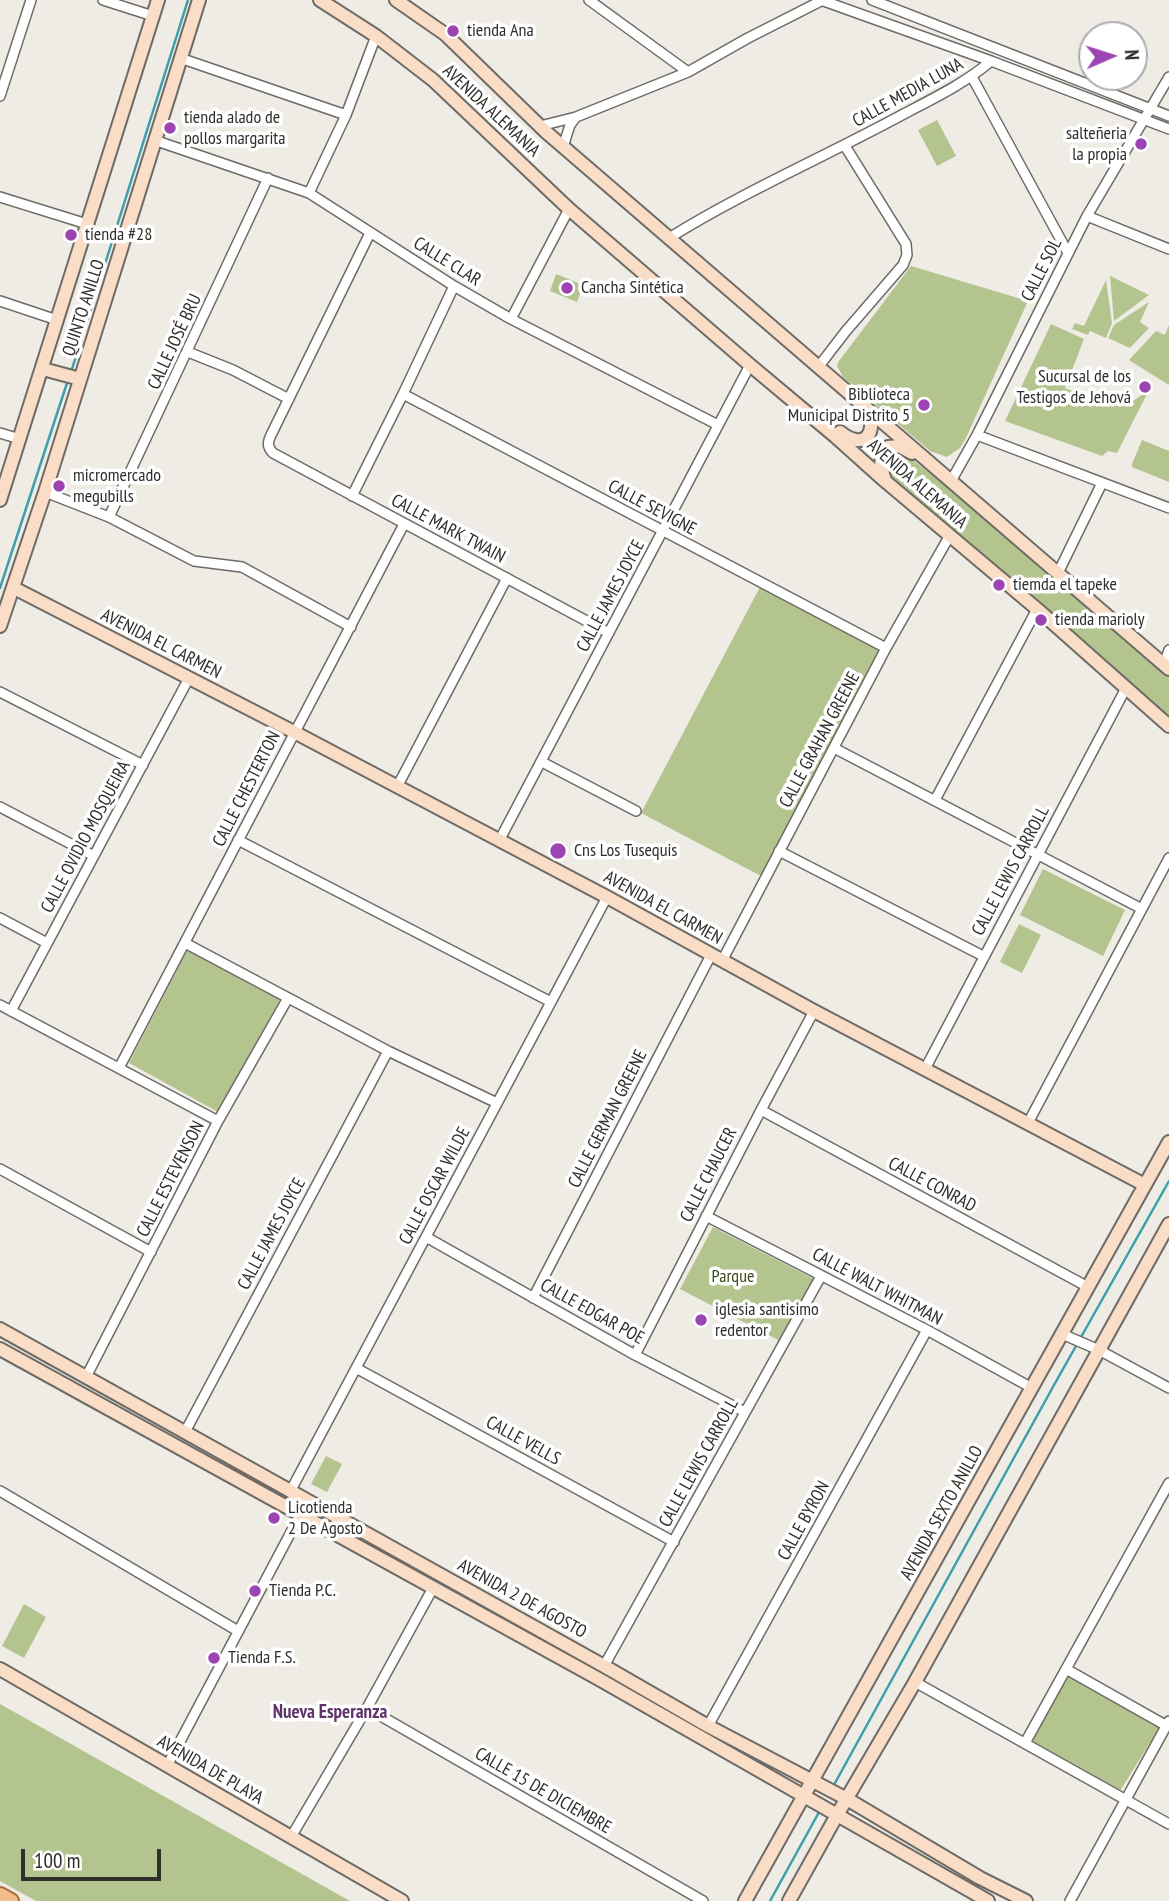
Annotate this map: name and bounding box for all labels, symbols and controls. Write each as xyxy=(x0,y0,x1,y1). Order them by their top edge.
place label: tienda Ana xyxy=(467,20,534,42)
north arrow xyxy=(1078,21,1148,91)
marker: tienda Ana xyxy=(445,23,461,39)
text: N xyxy=(1120,49,1144,61)
street label: CALLE MEDIA LUNA xyxy=(849,54,967,132)
street label: AVENIDA ALEMANIA xyxy=(438,60,544,162)
place label: tienda alado de pollos margarita xyxy=(184,107,285,150)
marker: tienda alado de pollos margarita xyxy=(162,120,178,136)
place label: salteñeria la propia xyxy=(1066,123,1127,166)
marker: salteñeria la propia xyxy=(1133,136,1149,152)
place label: tienda #28 xyxy=(85,224,152,246)
marker: tienda #28 xyxy=(63,227,79,243)
street label: CALLE CLAR xyxy=(409,233,485,291)
street label: CALLE SOL xyxy=(1017,235,1067,305)
street label: QUINTO ANILLO xyxy=(58,257,110,359)
place label: Cancha Sintética xyxy=(581,277,684,299)
marker: Cancha Sintética xyxy=(559,280,575,296)
street label: CALLE JOSÉ BRU xyxy=(144,291,206,393)
place label: Sucursal de los Testigos de Jehová xyxy=(1016,366,1131,408)
marker: Sucursal de los Testigos de Jehová xyxy=(1137,379,1153,395)
place label: Biblioteca Municipal Distrito 5 xyxy=(788,384,910,426)
marker: Biblioteca Municipal Distrito 5 xyxy=(916,397,932,413)
street label: AVENIDA ALEMANIA xyxy=(863,435,971,533)
place label: micromercado megubills xyxy=(73,465,161,508)
street label: CALLE SEVIGNE xyxy=(604,476,700,540)
marker: micromercado megubills xyxy=(51,478,67,494)
street label: CALLE MARK TWAIN xyxy=(387,490,509,568)
street label: CALLE JAMES JOYCE xyxy=(572,536,650,656)
place label: tiemda el tapeke xyxy=(1013,574,1117,596)
marker: tiemda el tapeke xyxy=(991,577,1007,593)
street label: AVENIDA EL CARMEN xyxy=(97,604,225,684)
place label: tienda marioly xyxy=(1055,609,1144,631)
marker: tienda marioly xyxy=(1033,612,1049,628)
street label: CALLE GRAHAN GREENE xyxy=(775,669,865,811)
street label: CALLE CHESTERTON xyxy=(209,728,285,850)
street label: CALLE OVIDIO MOSQUEIRA xyxy=(37,757,135,917)
street label: CALLE LEWIS CARROLL xyxy=(968,802,1054,940)
place label: Cns Los Tusequis xyxy=(574,840,677,862)
marker: Cns Los Tusequis xyxy=(548,841,568,861)
street label: AVENIDA EL CARMEN xyxy=(600,867,726,949)
street label: CALLE GERMAN GREENE xyxy=(564,1046,652,1192)
street label: CALLE ESTEVENSON xyxy=(133,1118,209,1240)
street label: CALLE OSCAR WILDE xyxy=(395,1124,475,1248)
street label: CALLE CHAUCER xyxy=(676,1124,742,1226)
street label: CALLE CONRAD xyxy=(884,1153,980,1217)
street label: CALLE JAMES JOYCE xyxy=(233,1174,311,1294)
street label: CALLE WALT WHITMAN xyxy=(808,1244,946,1330)
park label: Parque xyxy=(712,1266,754,1288)
street label: CALLE EDGAR POE xyxy=(536,1275,648,1349)
place label: iglesia santisimo redentor xyxy=(715,1299,819,1342)
marker: iglesia santisimo redentor xyxy=(693,1312,709,1328)
street label: CALLE LEWIS CARROLL xyxy=(655,1395,743,1531)
street label: CALLE VELLS xyxy=(482,1412,564,1470)
street label: AVENIDA SEXTO ANILLO xyxy=(896,1442,988,1584)
street label: CALLE BYRON xyxy=(773,1478,835,1564)
place label: Licotienda 2 De Agosto xyxy=(288,1497,363,1540)
marker: Licotienda 2 De Agosto xyxy=(266,1510,282,1526)
street label: AVENIDA 2 DE AGOSTO xyxy=(454,1555,590,1643)
place label: Tienda P.C. xyxy=(269,1580,336,1602)
marker: Tienda P.C. xyxy=(247,1583,263,1599)
place label: Tienda F.S. xyxy=(228,1647,296,1669)
marker: Tienda F.S. xyxy=(206,1650,222,1666)
district label: Nueva Esperanza xyxy=(273,1702,387,1724)
street label: AVENIDA DE PLAYA xyxy=(153,1731,267,1809)
street label: CALLE 15 DE DICIEMBRE xyxy=(471,1743,615,1839)
scale bar xyxy=(24,1834,164,1878)
text: 100 m xyxy=(34,1847,80,1874)

